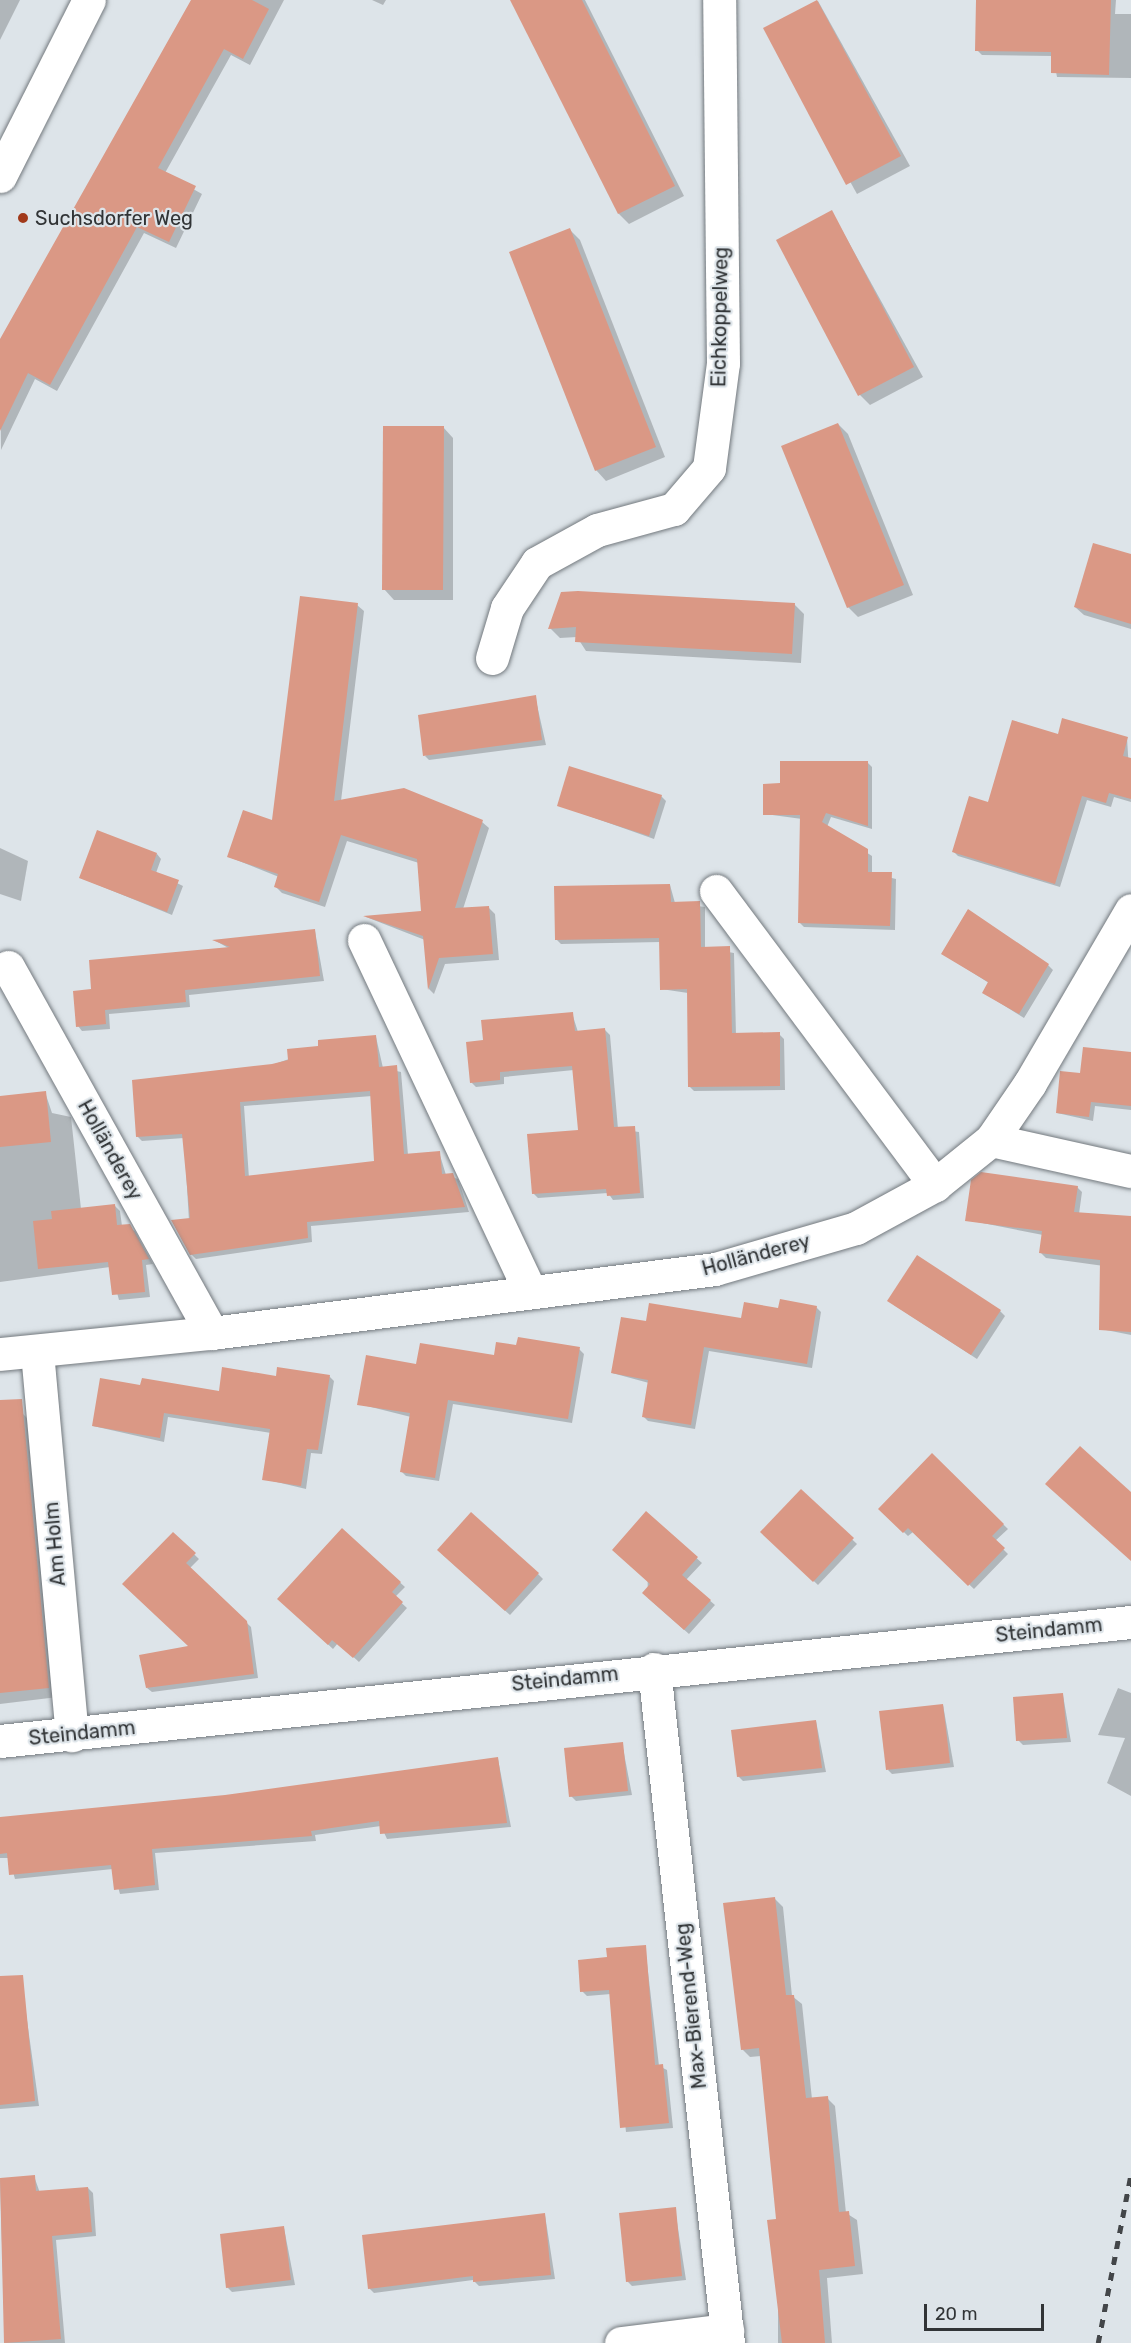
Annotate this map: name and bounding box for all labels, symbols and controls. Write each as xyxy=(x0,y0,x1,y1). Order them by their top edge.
place label: Suchsdorfer Weg xyxy=(35,206,194,230)
marker: Suchsdorfer Weg xyxy=(16,211,30,225)
street label: Eichkoppelweg xyxy=(707,247,733,387)
street label: Holländerey xyxy=(73,1096,147,1204)
street label: Holländerey xyxy=(699,1229,813,1281)
street label: Am Holm xyxy=(39,1501,71,1587)
street label: Steindamm xyxy=(995,1612,1103,1648)
street label: Steindamm xyxy=(511,1661,619,1697)
street label: Steindamm xyxy=(28,1715,136,1751)
street label: Max-Bierend-Weg xyxy=(670,1922,712,2090)
scale bar xyxy=(927,2292,1047,2330)
text: 20 m xyxy=(935,2303,977,2325)

